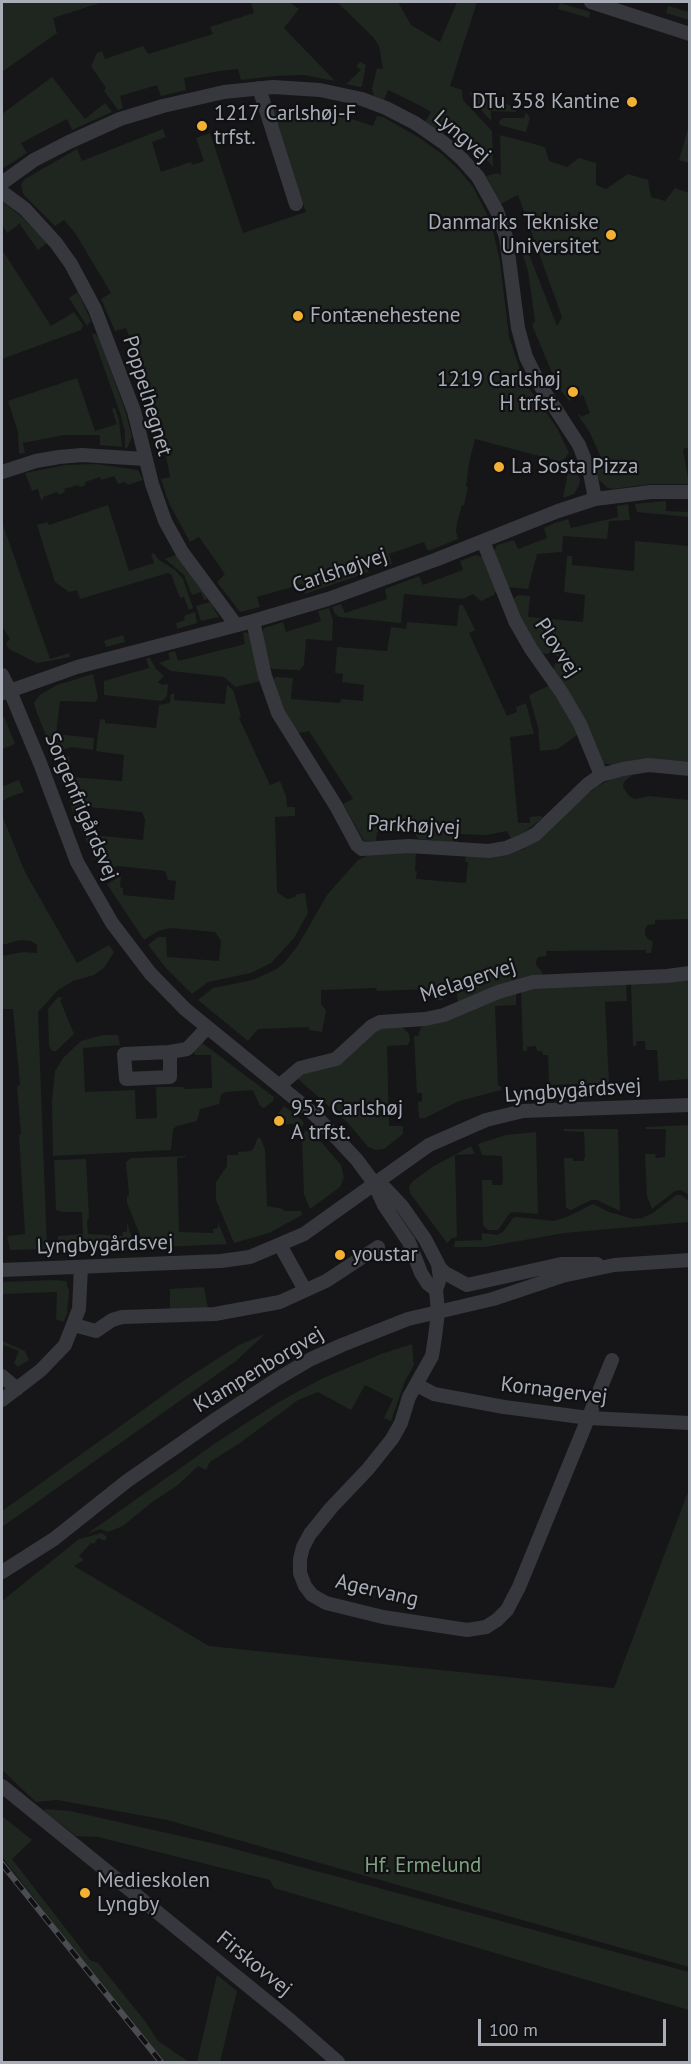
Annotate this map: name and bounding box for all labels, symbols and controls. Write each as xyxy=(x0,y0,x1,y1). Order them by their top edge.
place label: DTu 358 Kantine xyxy=(472,89,620,115)
marker: DTu 358 Kantine xyxy=(625,95,639,109)
place label: 1217 Carlshøj-F trfst. xyxy=(214,101,356,151)
street label: Lyngvej xyxy=(428,105,496,169)
marker: 1217 Carlshøj-F trfst. xyxy=(195,119,209,133)
place label: Danmarks Tekniske Universitet xyxy=(428,210,599,260)
marker: Danmarks Tekniske Universitet xyxy=(604,228,618,242)
place label: Fontænehestene xyxy=(310,303,460,329)
marker: Fontænehestene xyxy=(291,309,305,323)
street label: Poppelhegnet xyxy=(117,333,177,459)
place label: 1219 Carlshøj H trfst. xyxy=(437,367,561,417)
marker: 1219 Carlshøj H trfst. xyxy=(566,385,580,399)
place label: La Sosta Pizza xyxy=(511,454,638,480)
marker: La Sosta Pizza xyxy=(492,460,506,474)
street label: Carlshøjvej xyxy=(289,543,391,599)
street label: Plovvej xyxy=(529,614,585,682)
street label: Sorgenfrigårdsvej xyxy=(39,730,123,884)
street label: Parkhøjvej xyxy=(367,811,461,841)
street label: Melagervej xyxy=(417,954,519,1008)
street label: Lyngbygårdsvej xyxy=(504,1074,642,1108)
place label: 953 Carlshøj A trfst. xyxy=(291,1096,403,1146)
marker: 953 Carlshøj A trfst. xyxy=(272,1114,286,1128)
street label: Lyngbygårdsvej xyxy=(36,1230,174,1260)
place label: youstar xyxy=(352,1242,418,1268)
marker: youstar xyxy=(333,1248,347,1262)
street label: Klampenborgvej xyxy=(189,1321,329,1419)
street label: Kornagervej xyxy=(499,1372,609,1410)
street label: Agervang xyxy=(333,1569,421,1613)
park label: Hf. Ermelund xyxy=(365,1853,481,1879)
place label: Medieskolen Lyngby xyxy=(97,1868,210,1918)
marker: Medieskolen Lyngby xyxy=(78,1886,92,1900)
street label: Firskovvej xyxy=(211,1926,297,2002)
scale bar xyxy=(481,2007,668,2045)
text: 100 m xyxy=(489,2018,538,2041)

